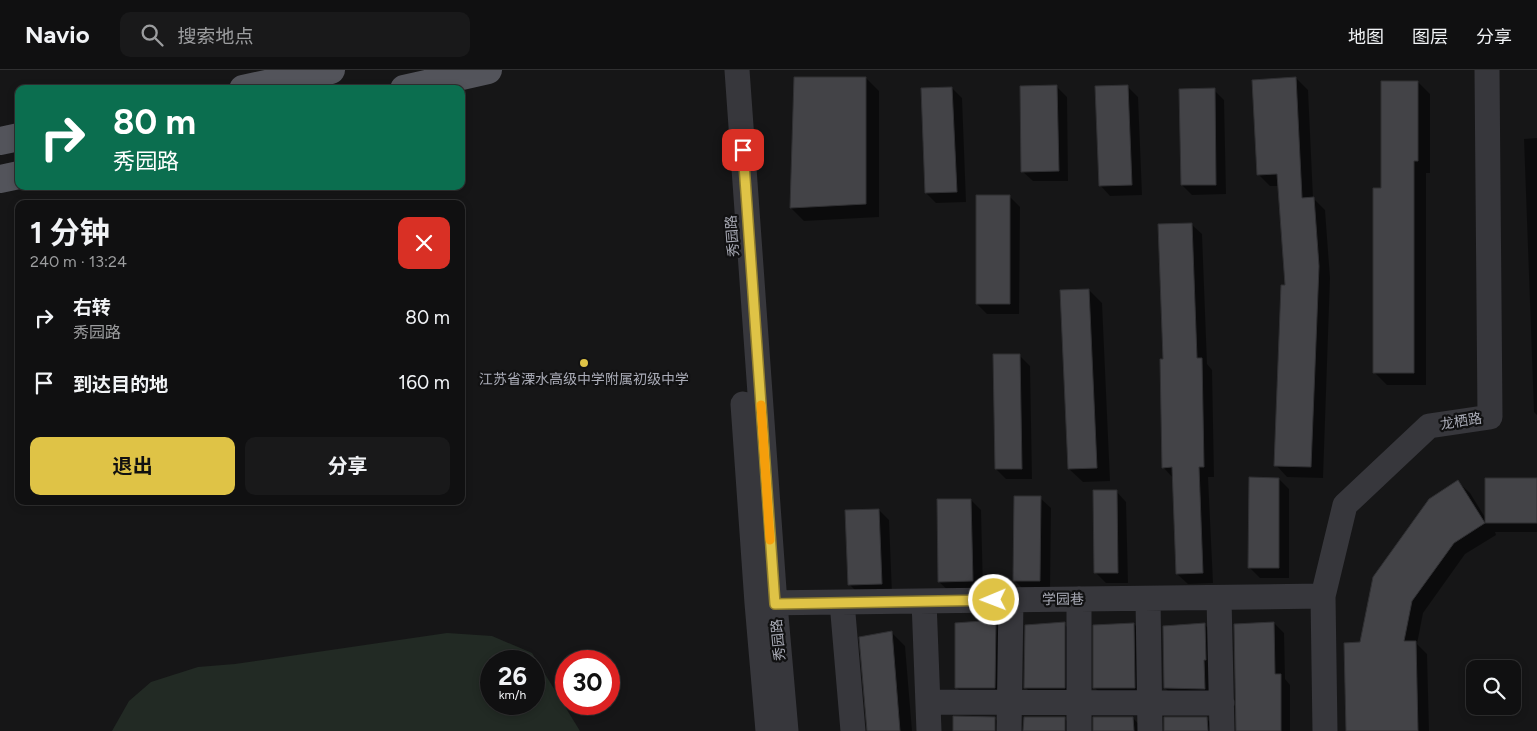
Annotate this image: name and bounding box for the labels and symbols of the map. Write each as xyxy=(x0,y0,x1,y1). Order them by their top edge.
pin xyxy=(722,129,764,171)
street label: 秀园路 xyxy=(723,214,742,258)
marker: 江苏省溧水高级中学附属初级中学 xyxy=(578,357,590,369)
place label: 江苏省溧水高级中学附属初级中学 xyxy=(479,371,689,388)
street label: 龙栖路 xyxy=(1439,410,1483,433)
position arrow xyxy=(967,573,1019,625)
street label: 学园巷 xyxy=(1042,591,1084,608)
street label: 秀园路 xyxy=(768,618,789,662)
speed limit sign: 30 xyxy=(555,650,620,715)

